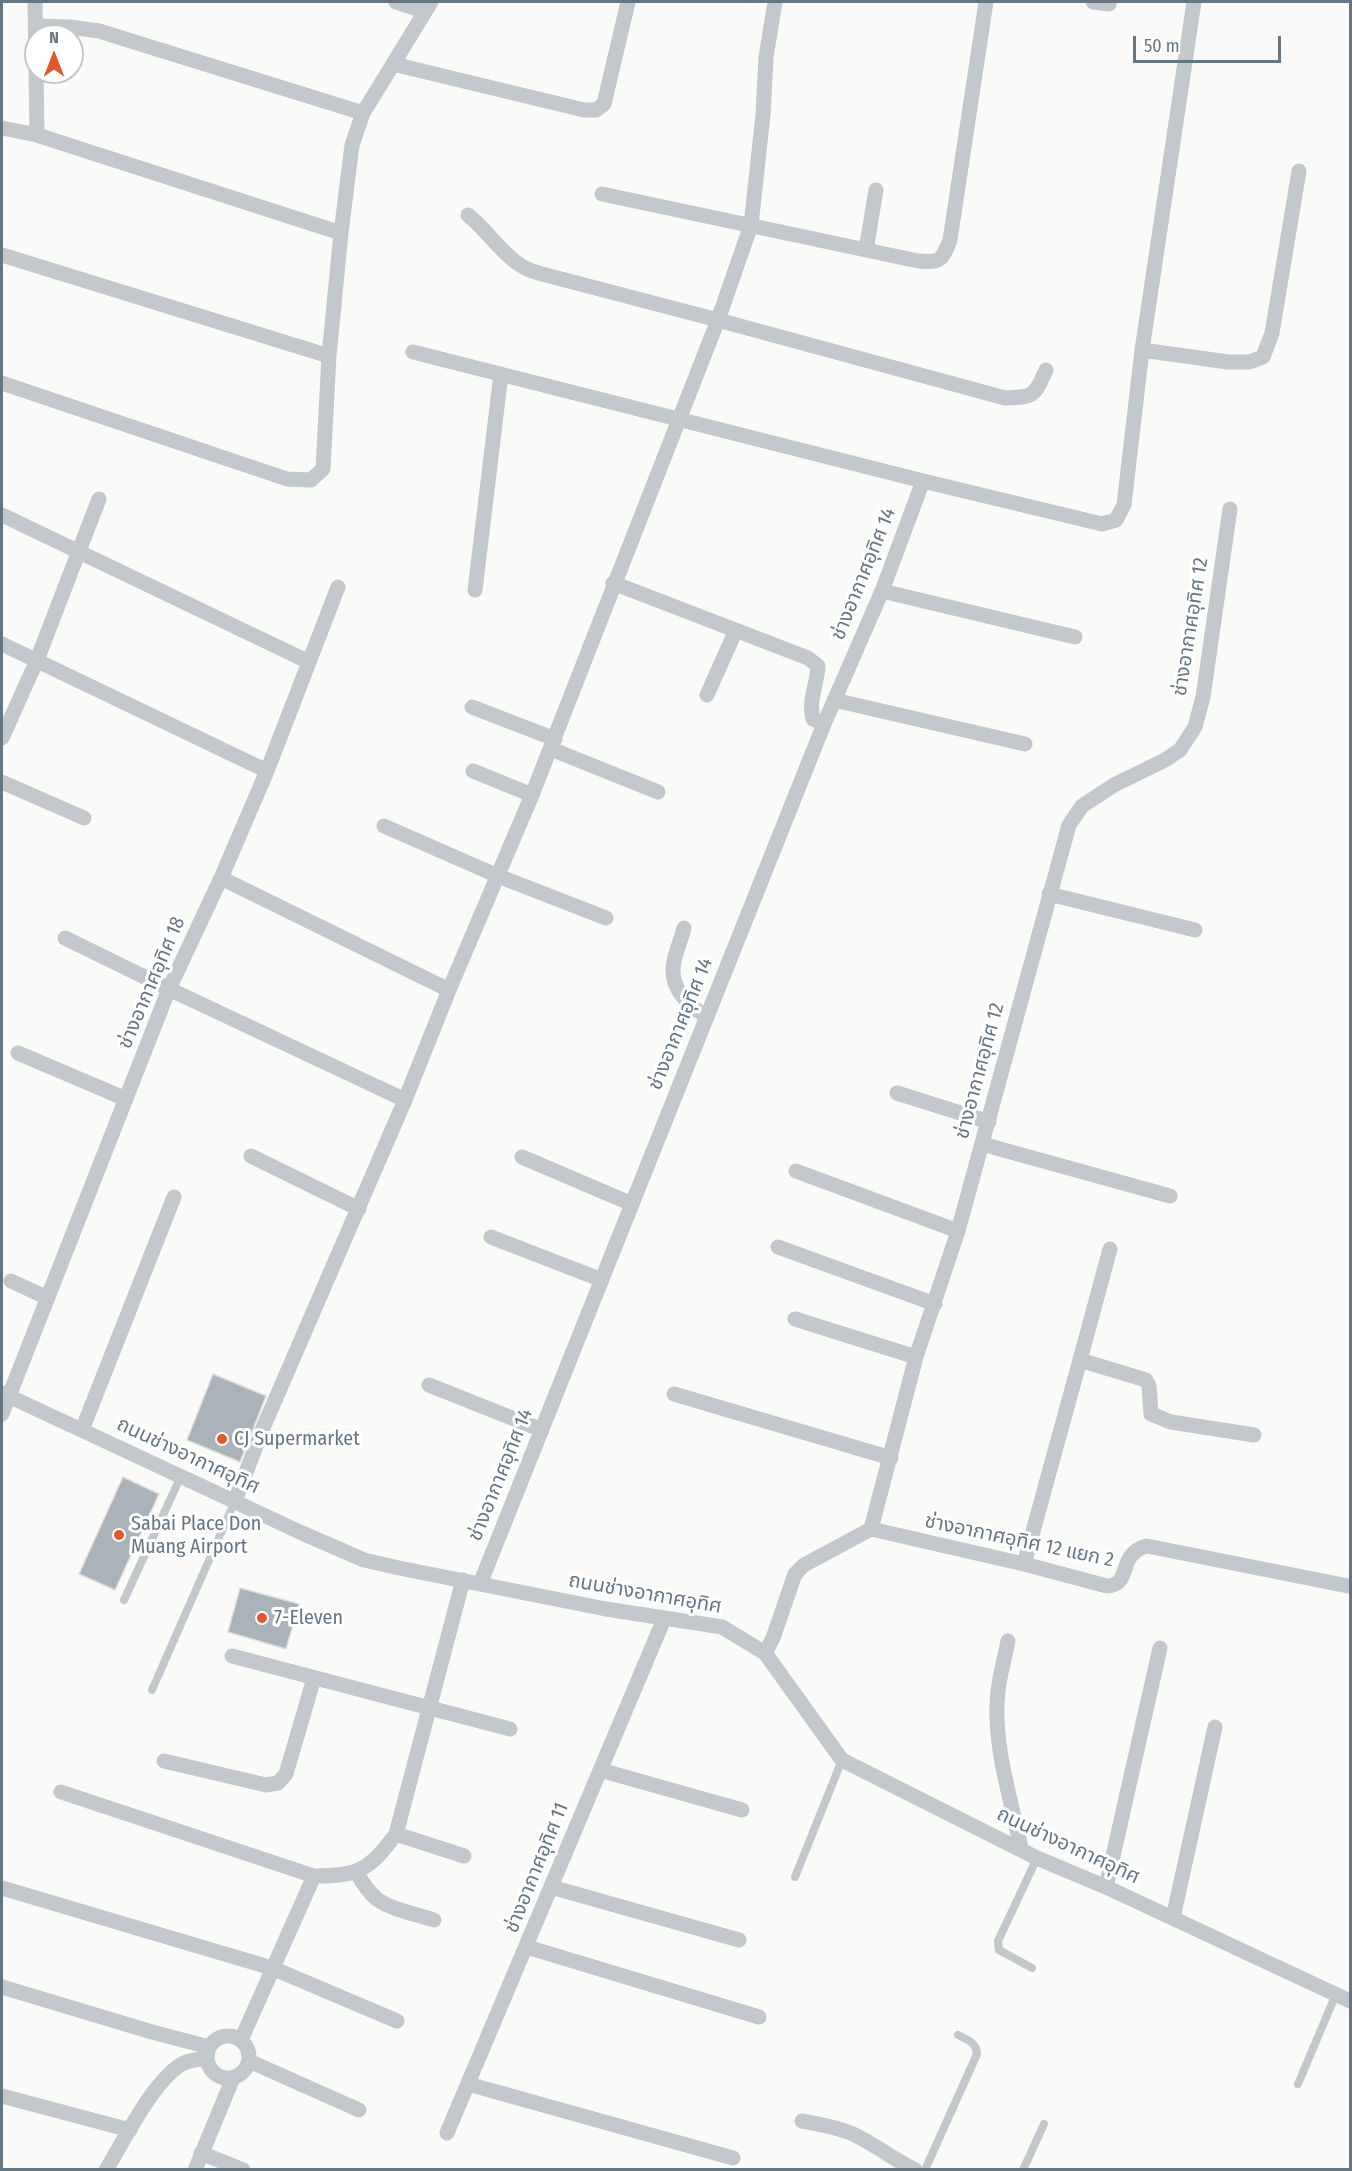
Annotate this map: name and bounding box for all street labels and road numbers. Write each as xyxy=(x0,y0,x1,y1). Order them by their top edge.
street label: ช่างอากาศอุทิศ 14 xyxy=(827,504,901,644)
street label: ช่างอากาศอุทิศ 12 xyxy=(1168,556,1214,698)
street label: ช่างอากาศอุทิศ 18 xyxy=(113,913,191,1053)
street label: ช่างอากาศอุทิศ 14 xyxy=(644,954,718,1094)
street label: ช่างอากาศอุทิศ 12 xyxy=(950,1000,1010,1142)
street label: ช่างอากาศอุทิศ 14 xyxy=(464,1405,538,1545)
street label: ถนนช่างอากาศอุทิศ xyxy=(113,1412,263,1500)
street label: ช่างอากาศอุทิศ 12 แยก 2 xyxy=(922,1509,1116,1573)
street label: ถนนช่างอากาศอุทิศ xyxy=(567,1569,723,1619)
street label: ช่างอากาศอุทิศ 11 xyxy=(500,1799,574,1937)
street label: ถนนช่างอากาศอุทิศ xyxy=(993,1802,1143,1890)

